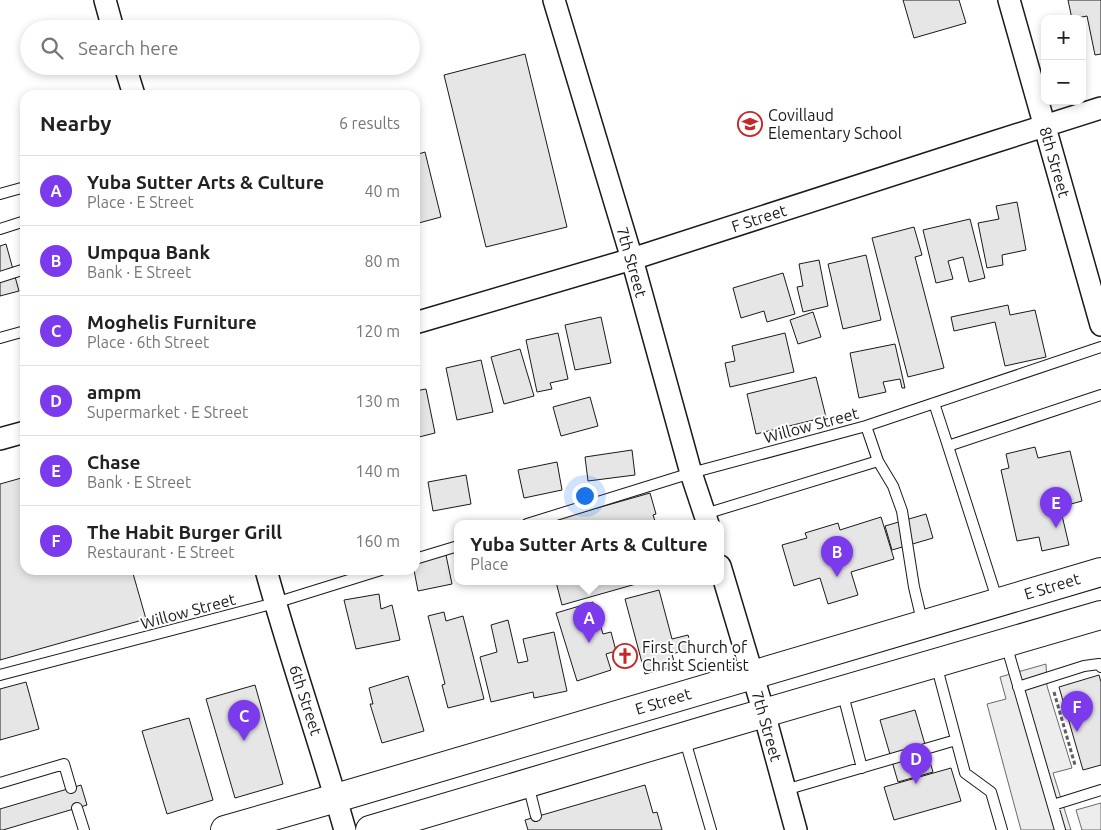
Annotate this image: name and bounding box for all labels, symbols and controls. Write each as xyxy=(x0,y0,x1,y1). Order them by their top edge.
map controls xyxy=(1041,15,1086,105)
button: + xyxy=(1041,15,1086,60)
search box xyxy=(20,20,420,75)
icon: search xyxy=(38,34,66,62)
text: Search here xyxy=(78,37,178,59)
button: − xyxy=(1041,60,1086,105)
place label: Covillaud Elementary School xyxy=(768,106,902,142)
text: Nearby xyxy=(40,111,111,135)
school or university icon: Covillaud Elementary School xyxy=(737,111,763,137)
text: 6 results xyxy=(339,114,400,132)
street label: 8th Street xyxy=(1036,125,1074,200)
text: Yuba Sutter Arts & Culture xyxy=(87,171,324,193)
text: A xyxy=(50,182,62,200)
text: 40 m xyxy=(364,182,400,200)
text: Place · E Street xyxy=(87,193,194,211)
street label: F Street xyxy=(729,200,789,235)
street label: 7th Street xyxy=(613,225,651,300)
text: Umpqua Bank xyxy=(87,241,210,263)
text: B xyxy=(51,252,61,270)
text: 80 m xyxy=(364,252,400,270)
text: Bank · E Street xyxy=(87,263,191,281)
text: Moghelis Furniture xyxy=(87,311,257,333)
text: C xyxy=(51,322,61,340)
text: 120 m xyxy=(355,322,400,340)
text: Place · 6th Street xyxy=(87,333,209,351)
text: ampm xyxy=(87,381,141,403)
text: D xyxy=(50,392,62,410)
text: 130 m xyxy=(355,392,400,410)
text: Supermarket · E Street xyxy=(87,403,248,421)
street label: Willow Street xyxy=(762,404,861,446)
text: Chase xyxy=(87,451,141,473)
text: E xyxy=(51,462,61,480)
text: 140 m xyxy=(355,462,400,480)
text: Bank · E Street xyxy=(87,473,191,491)
your location xyxy=(572,483,598,509)
pin: E xyxy=(1040,487,1072,528)
popup xyxy=(454,520,724,585)
text: The Habit Burger Grill xyxy=(87,521,282,543)
text: F xyxy=(52,532,61,550)
text: 160 m xyxy=(355,532,400,550)
text: Yuba Sutter Arts & Culture xyxy=(470,533,708,555)
pin: B xyxy=(821,536,853,577)
text: Restaurant · E Street xyxy=(87,543,235,561)
text: Place xyxy=(470,555,509,573)
street label: E Street xyxy=(1022,569,1083,603)
street label: Willow Street xyxy=(139,590,238,632)
pin: A xyxy=(573,602,605,643)
place label: First Church of Christ Scientist xyxy=(642,638,750,674)
church icon: First Church of Christ Scientist xyxy=(612,643,638,669)
street label: 6th Street xyxy=(286,663,326,738)
street label: E Street xyxy=(633,684,694,718)
street label: 7th Street xyxy=(748,689,786,764)
pin: F xyxy=(1061,691,1093,732)
pin: C xyxy=(228,700,260,741)
pin: D xyxy=(900,743,932,784)

